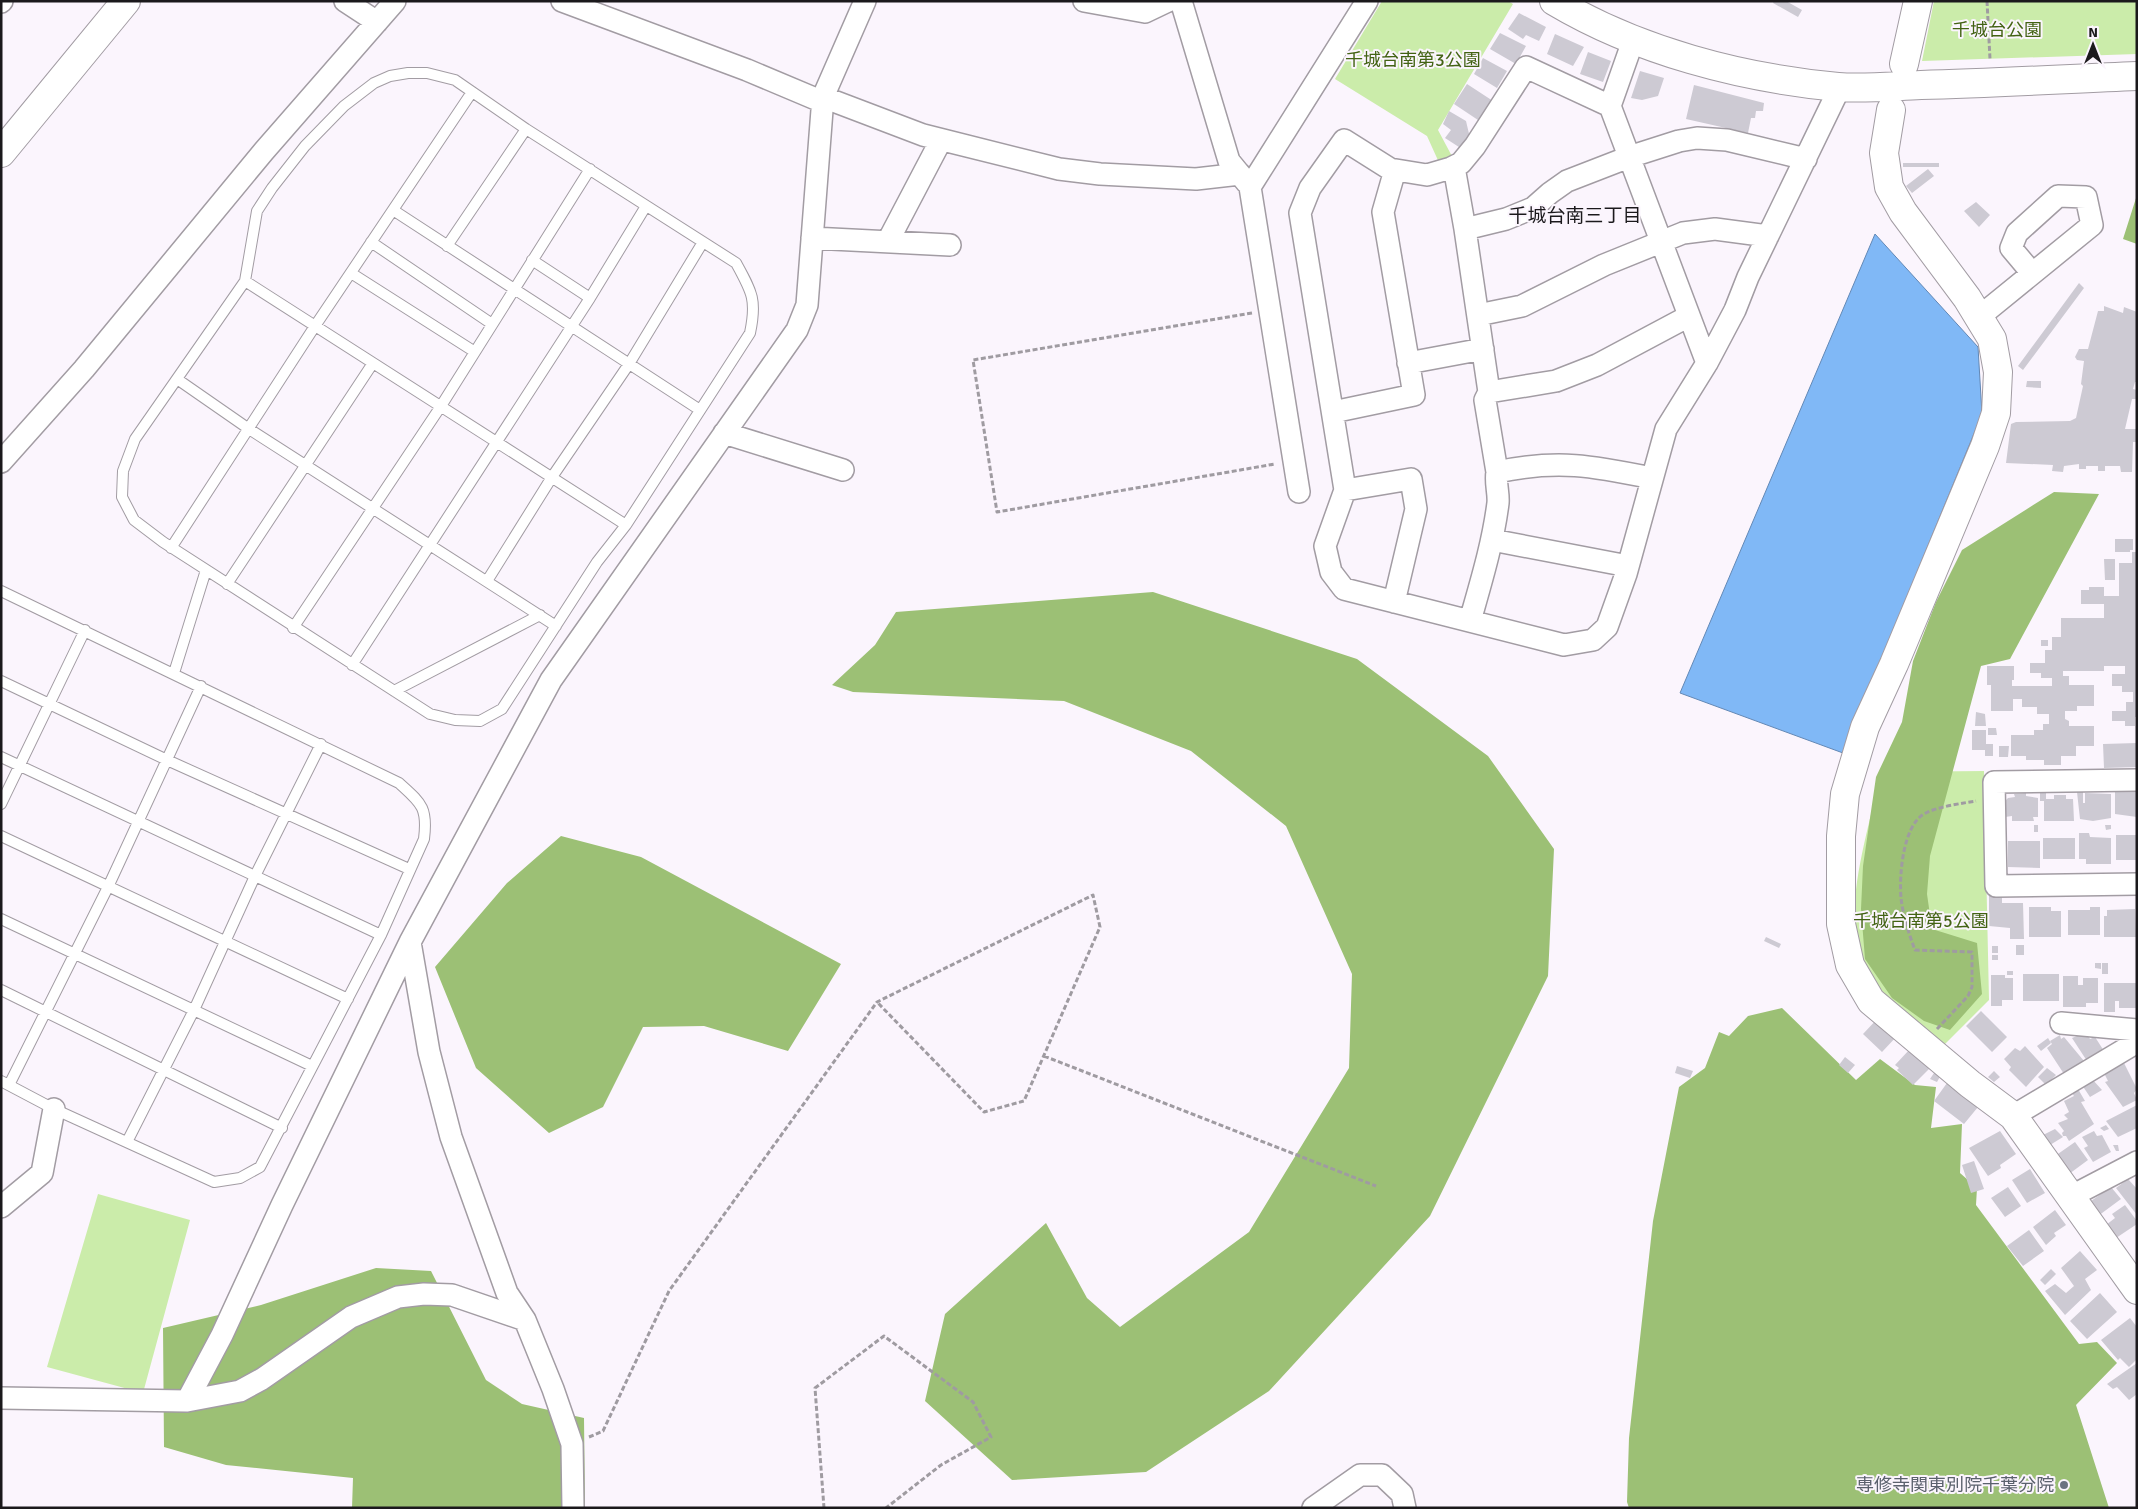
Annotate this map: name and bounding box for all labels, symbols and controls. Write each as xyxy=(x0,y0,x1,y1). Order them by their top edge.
park label: 千城台公園 xyxy=(1952,19,2042,41)
north arrow xyxy=(2068,20,2118,70)
text: N xyxy=(2088,24,2098,41)
park label: 千城台南第3公園 xyxy=(1345,49,1481,71)
district label: 千城台南三丁目 xyxy=(1508,204,1642,228)
park label: 千城台南第5公園 xyxy=(1853,910,1989,932)
place label: 専修寺関東別院千葉分院 xyxy=(1856,1474,2054,1496)
marker: 専修寺関東別院千葉分院 xyxy=(2058,1479,2070,1491)

